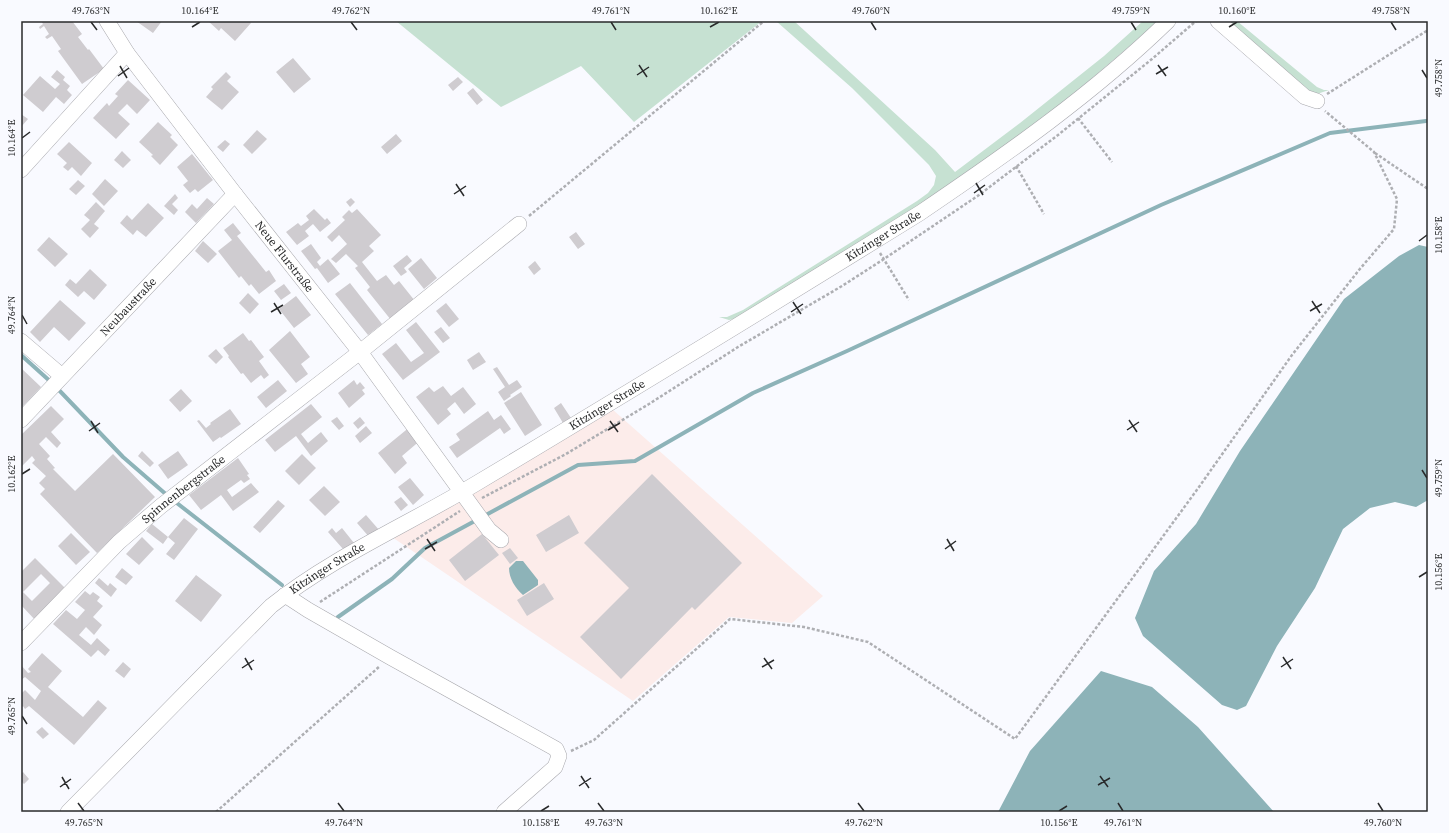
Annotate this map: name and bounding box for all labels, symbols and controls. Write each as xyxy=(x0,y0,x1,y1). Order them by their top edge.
text: 49.763°N xyxy=(72,4,110,17)
text: 10.164°E xyxy=(181,4,219,17)
text: 49.762°N xyxy=(332,4,370,17)
text: 49.761°N xyxy=(592,4,630,17)
text: 10.162°E xyxy=(700,4,738,17)
text: 49.760°N xyxy=(852,4,890,17)
text: 49.759°N xyxy=(1112,4,1150,17)
text: 10.160°E xyxy=(1218,4,1256,17)
text: 49.758°N xyxy=(1372,4,1410,17)
text: 49.758°N xyxy=(1432,59,1445,97)
text: 10.164°E xyxy=(5,119,18,157)
street label: Kitzinger Straße xyxy=(842,206,924,265)
text: 10.158°E xyxy=(1432,216,1445,254)
street label: Neue Flurstraße xyxy=(251,218,318,295)
street label: Neubaustraße xyxy=(97,274,160,340)
text: 49.764°N xyxy=(5,296,18,334)
street label: Kitzinger Straße xyxy=(566,376,648,434)
street label: Spinnenbergstraße xyxy=(138,451,228,527)
text: 10.162°E xyxy=(5,455,18,493)
text: 49.759°N xyxy=(1432,459,1445,497)
street label: Kitzinger Straße xyxy=(286,539,368,598)
text: 10.156°E xyxy=(1432,553,1445,591)
text: 49.765°N xyxy=(5,697,18,735)
text: 49.765°N xyxy=(65,816,103,829)
text: 49.764°N xyxy=(325,816,363,829)
text: 10.158°E xyxy=(522,816,560,829)
text: 49.763°N xyxy=(585,816,623,829)
text: 49.762°N xyxy=(845,816,883,829)
text: 10.156°E xyxy=(1040,816,1078,829)
text: 49.761°N xyxy=(1104,816,1142,829)
text: 49.760°N xyxy=(1364,816,1402,829)

